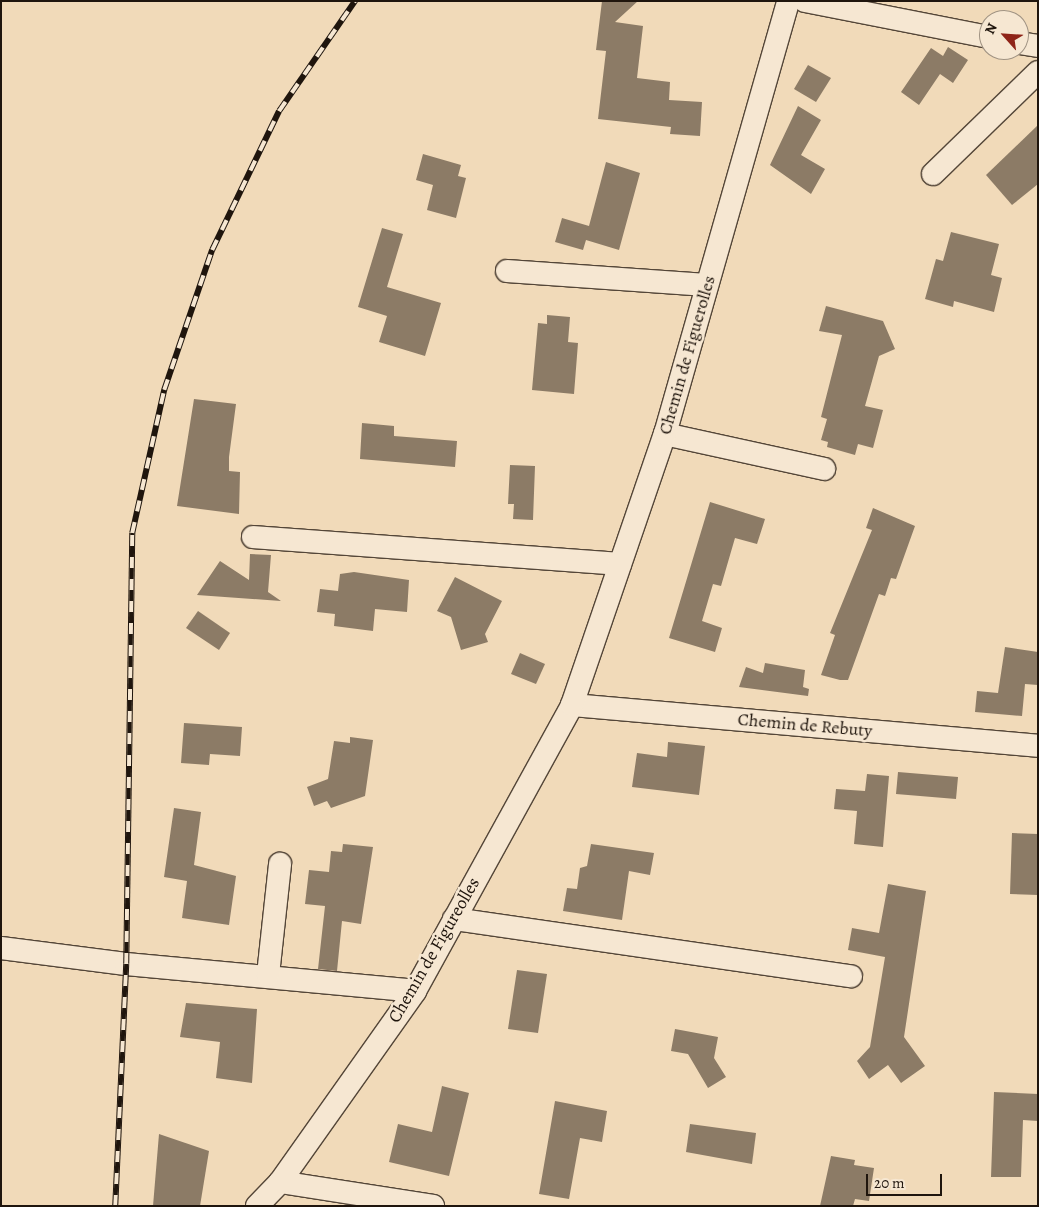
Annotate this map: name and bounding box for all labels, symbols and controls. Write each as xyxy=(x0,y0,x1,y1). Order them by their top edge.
north arrow xyxy=(979,10,1029,60)
text: N xyxy=(980,20,1002,37)
street label: Chemin de Figuerolles xyxy=(654,273,720,437)
street label: Chemin de Rebuty xyxy=(737,708,873,742)
street label: Chemin de Figureolles xyxy=(384,873,484,1027)
scale bar xyxy=(869,1164,945,1196)
text: 20 m xyxy=(874,1173,905,1193)

